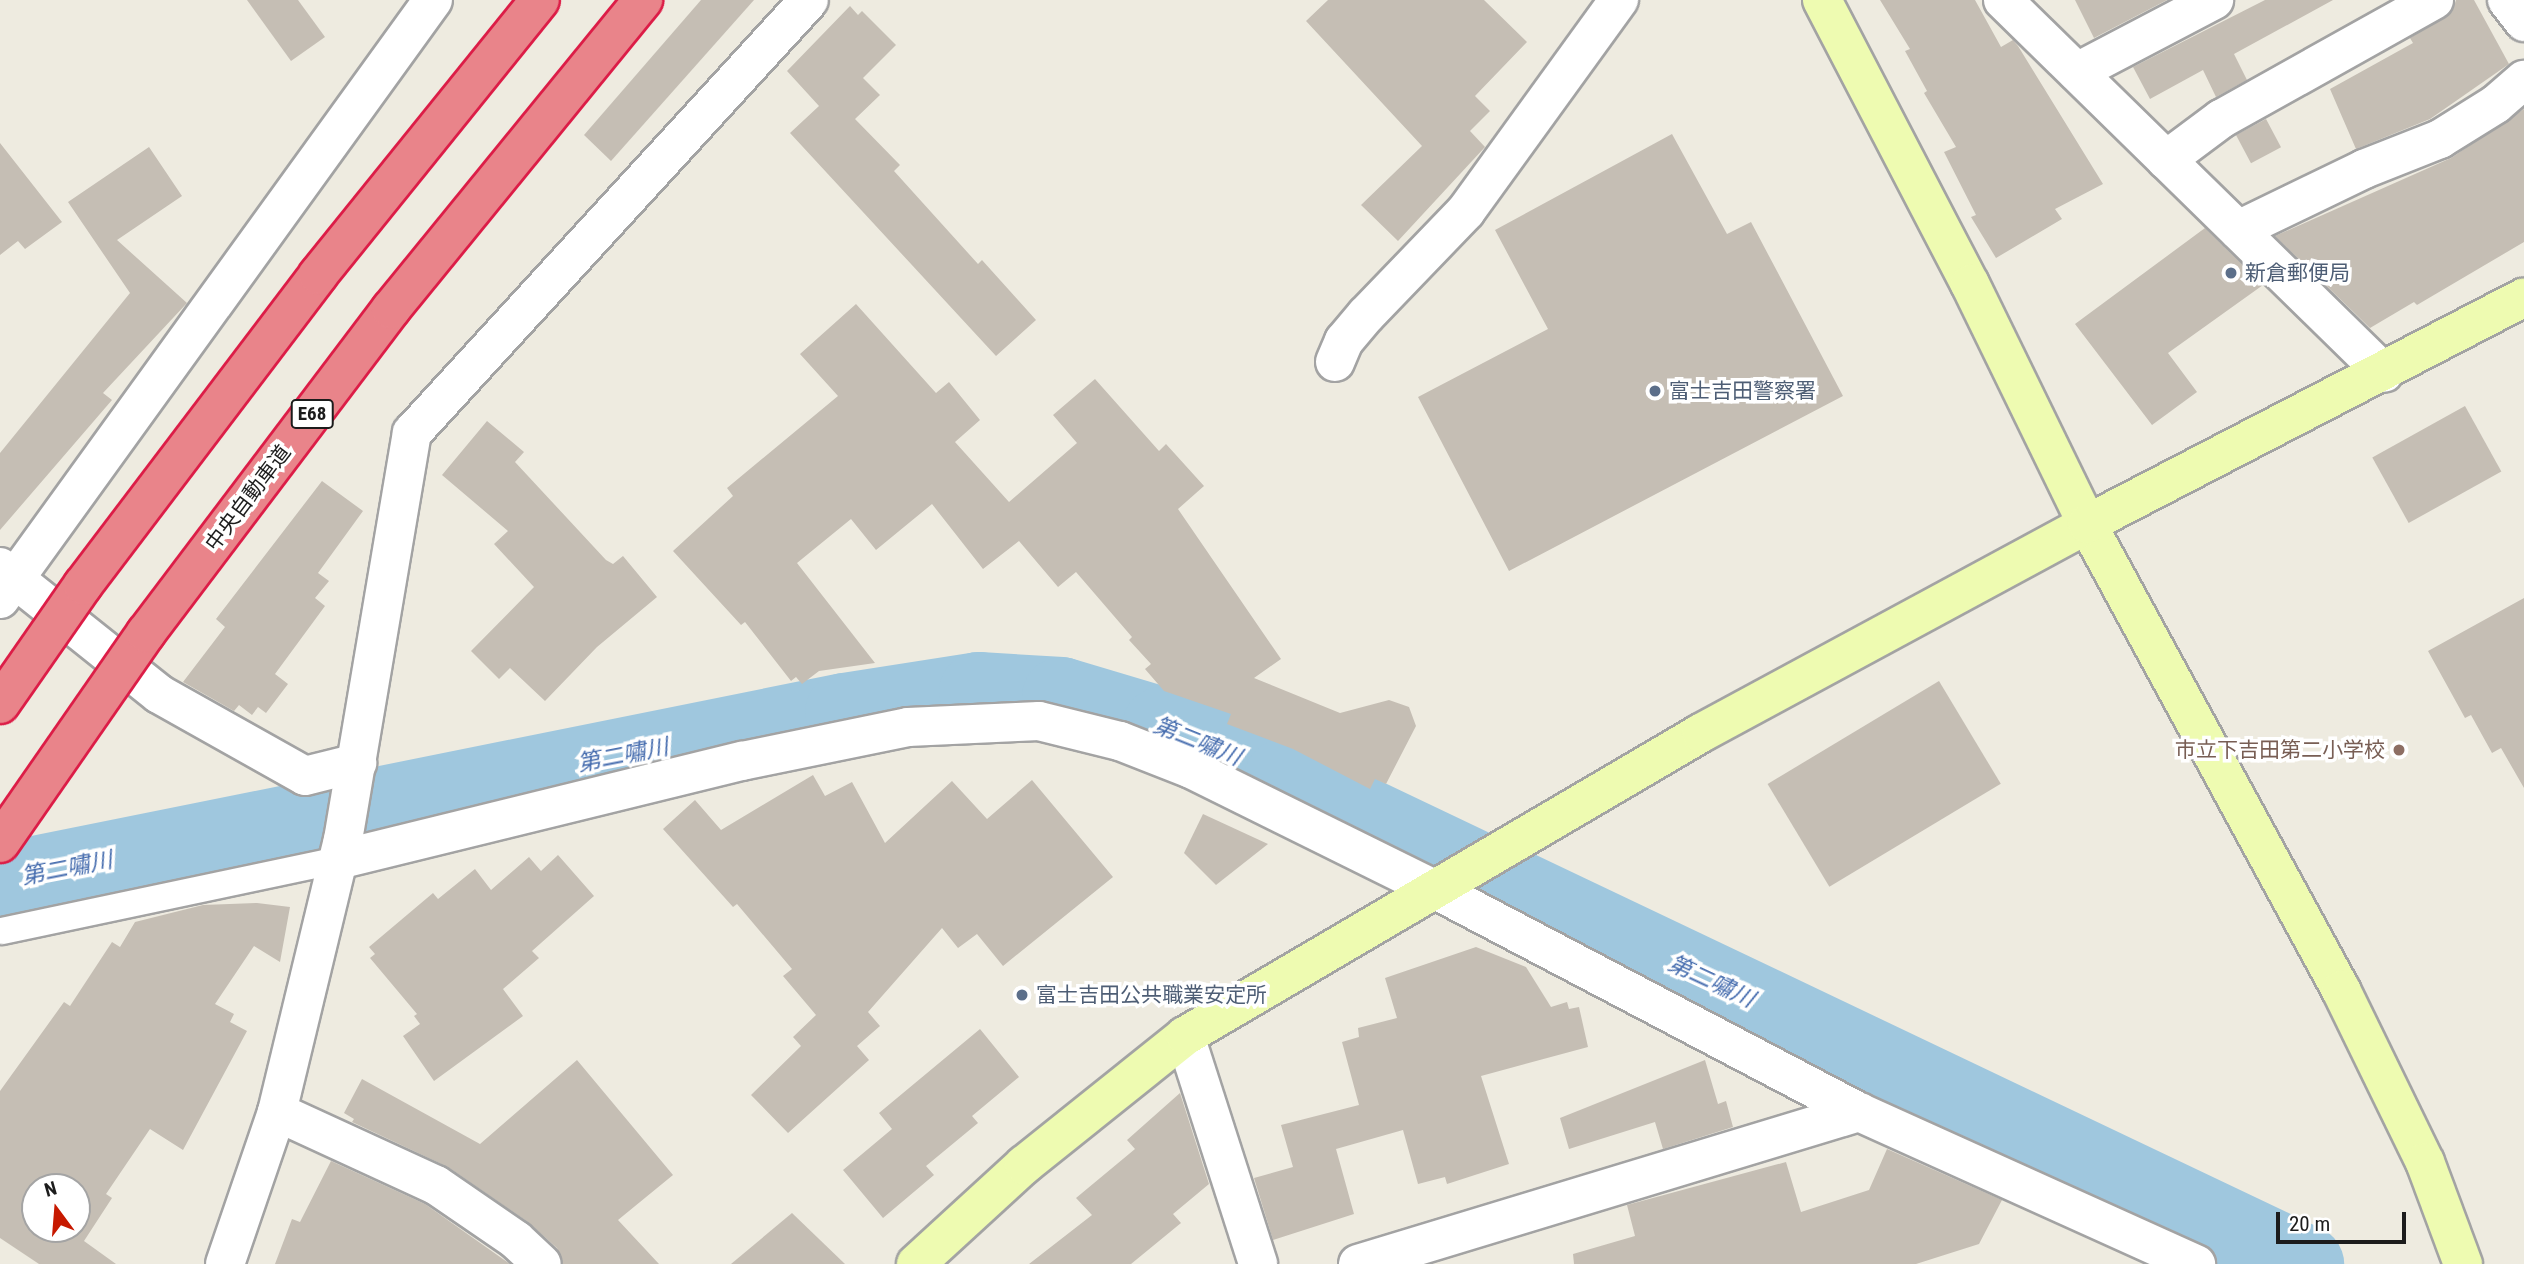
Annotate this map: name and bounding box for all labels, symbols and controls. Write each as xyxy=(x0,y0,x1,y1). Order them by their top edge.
place label: 新倉郵便局 xyxy=(2245,260,2350,286)
marker: 新倉郵便局 xyxy=(2223,265,2239,281)
place label: 富士吉田警察署 xyxy=(1669,378,1816,404)
marker: 富士吉田警察署 xyxy=(1647,383,1663,399)
road number: E68 xyxy=(289,398,335,430)
street label: 中央自動車道 xyxy=(200,440,296,556)
water label: 第二嘯川 xyxy=(1149,712,1245,772)
water label: 第二嘯川 xyxy=(575,734,671,778)
place label: 市立下吉田第二小学校 xyxy=(2175,737,2385,763)
marker: 市立下吉田第二小学校 xyxy=(2391,742,2407,758)
water label: 第二嘯川 xyxy=(19,847,115,891)
water label: 第二嘯川 xyxy=(1663,950,1759,1014)
place label: 富士吉田公共職業安定所 xyxy=(1036,982,1267,1008)
marker: 富士吉田公共職業安定所 xyxy=(1014,987,1030,1003)
north arrow xyxy=(21,1173,91,1243)
text: N xyxy=(42,1177,59,1202)
scale bar xyxy=(2279,1198,2408,1242)
text: 20 m xyxy=(2289,1212,2330,1236)

